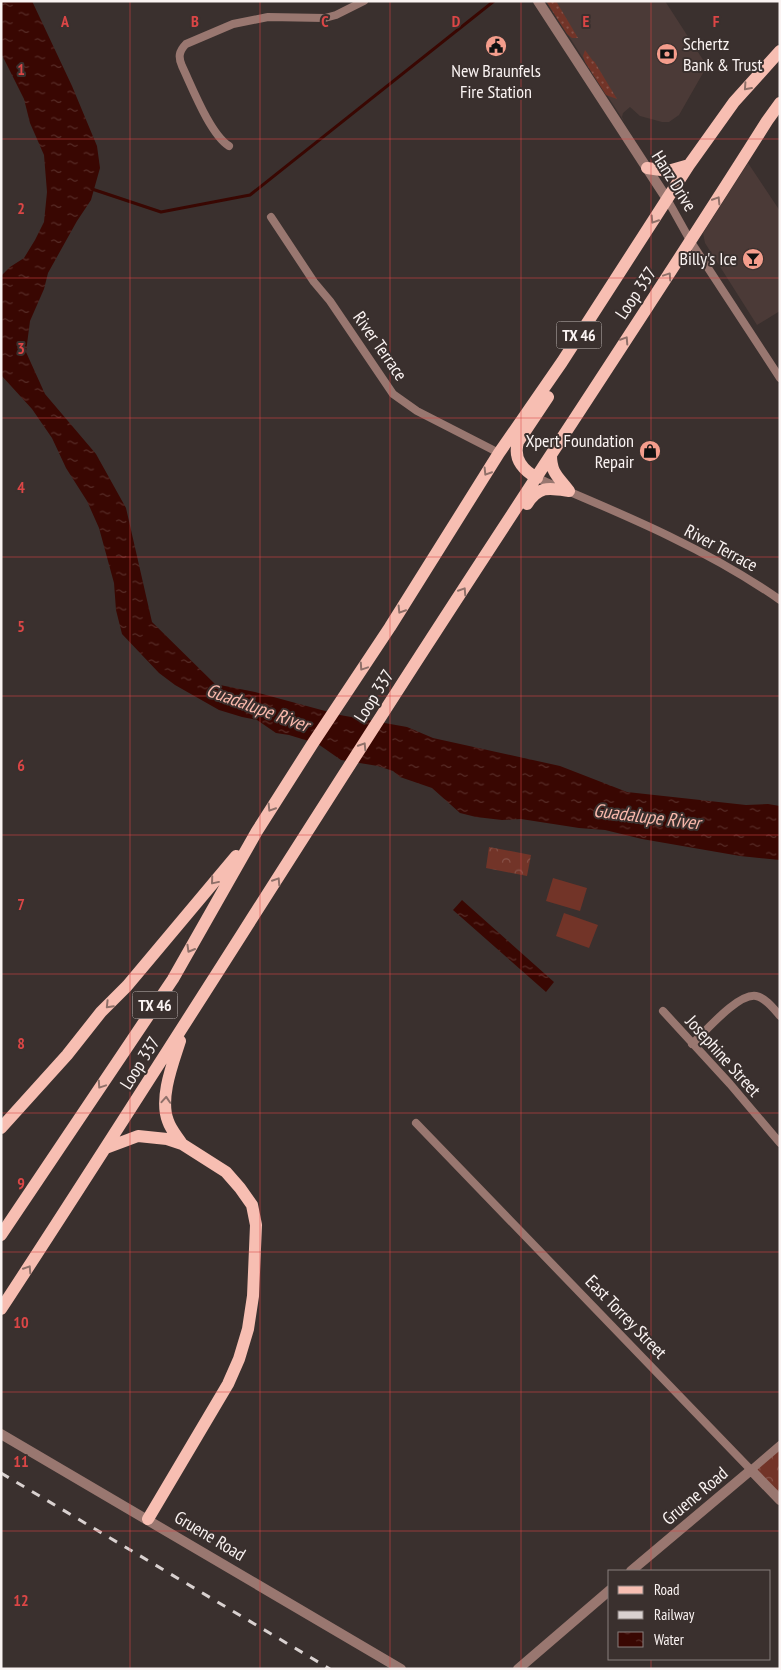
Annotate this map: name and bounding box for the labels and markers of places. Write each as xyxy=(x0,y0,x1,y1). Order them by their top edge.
place label: Schertz Bank & Trust xyxy=(683,32,762,76)
public building icon: New Braunfels Fire Station xyxy=(484,34,508,58)
bank icon: Schertz Bank & Trust xyxy=(655,42,679,66)
place label: New Braunfels Fire Station xyxy=(451,59,541,103)
place label: Billy's Ice xyxy=(680,247,737,270)
bar icon: Billy's Ice xyxy=(741,247,765,271)
place label: Xpert Foundation Repair xyxy=(526,429,634,473)
shop icon: Xpert Foundation Repair xyxy=(638,439,662,463)

